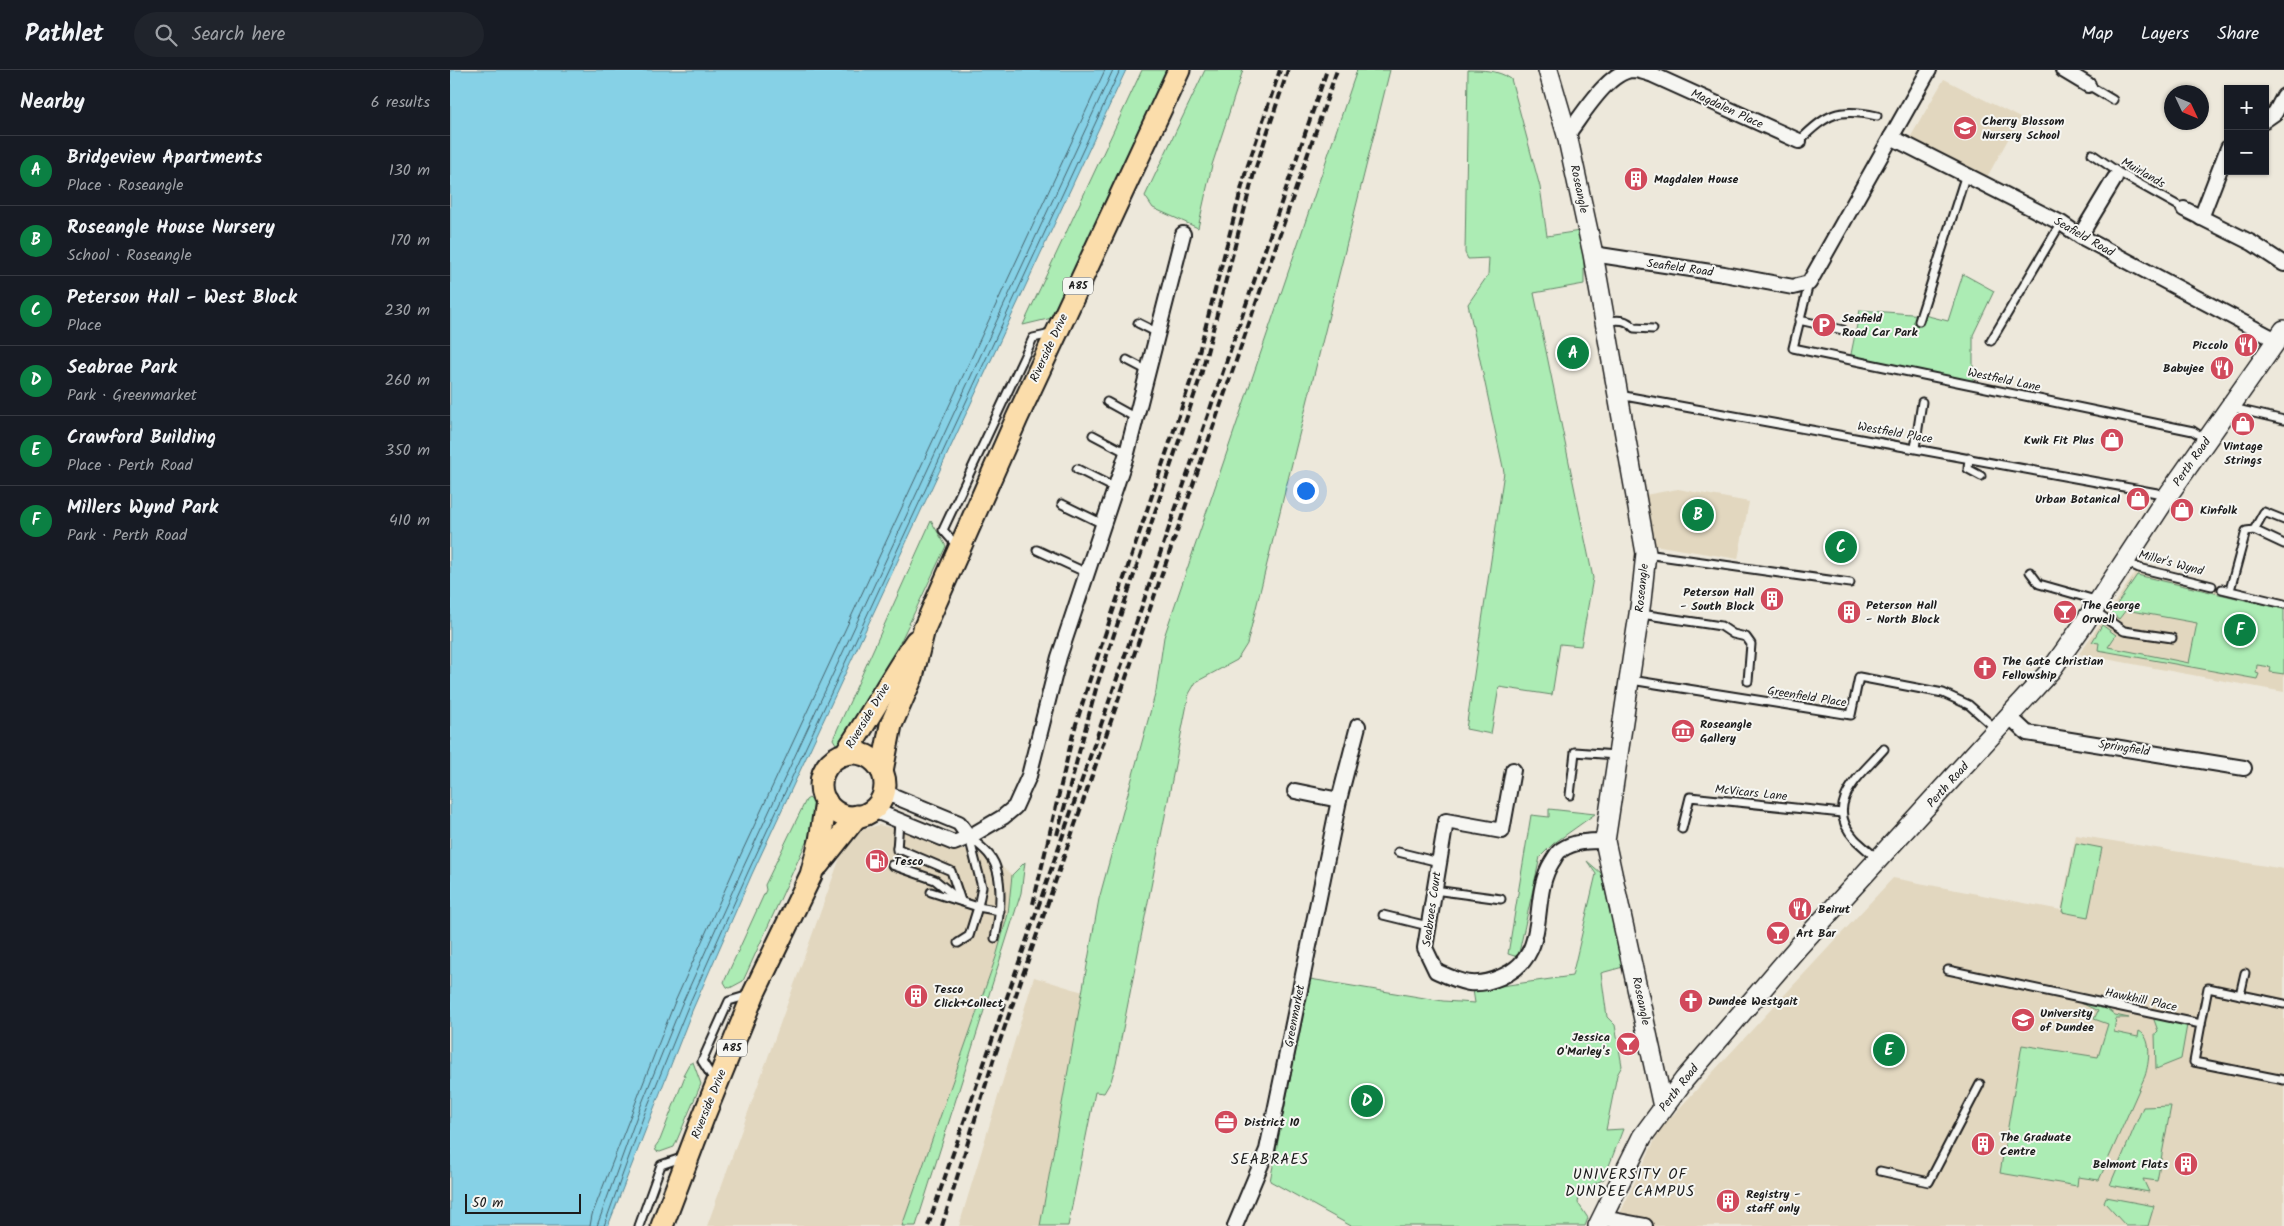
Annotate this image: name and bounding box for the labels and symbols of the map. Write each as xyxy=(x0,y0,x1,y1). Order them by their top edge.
street label: Magdalen Place xyxy=(1688,84,1767,134)
north arrow xyxy=(2164,85,2209,130)
place label: Cherry Blossom Nursery School xyxy=(1982,112,2064,145)
school or university icon: Cherry Blossom Nursery School xyxy=(1952,115,1978,141)
street label: Muirlands xyxy=(2117,153,2169,193)
street label: Roseangle xyxy=(1565,163,1594,216)
building icon: Magdalen House xyxy=(1623,166,1649,192)
place label: Magdalen House xyxy=(1654,170,1739,189)
street label: Seafield Road xyxy=(2050,212,2119,262)
street label: Seafield Road xyxy=(1646,254,1715,282)
road number: A85 xyxy=(1063,278,1093,295)
place label: Seafield Road Car Park xyxy=(1842,309,1918,342)
street label: Riverside Drive xyxy=(1025,310,1073,385)
parking icon: Seafield Road Car Park xyxy=(1811,312,1837,338)
restaurant icon: Piccolo xyxy=(2233,332,2259,358)
pin: A xyxy=(1557,334,1589,372)
place label: Piccolo xyxy=(2192,336,2229,355)
restaurant icon: Babujee xyxy=(2209,355,2235,381)
place label: Babujee xyxy=(2163,359,2204,378)
street label: Westfield Lane xyxy=(1966,363,2043,397)
shop icon: Vintage Strings xyxy=(2230,411,2256,437)
street label: Westfield Place xyxy=(1856,417,1935,449)
shop icon: Kwik Fit Plus xyxy=(2099,427,2125,453)
place label: Kwik Fit Plus xyxy=(2024,431,2094,450)
street label: Perth Road xyxy=(2168,433,2216,490)
place label: Vintage Strings xyxy=(2223,437,2263,470)
your location xyxy=(1293,478,1319,504)
shop icon: Urban Botanical xyxy=(2125,486,2151,512)
place label: Urban Botanical xyxy=(2035,490,2121,509)
pin: B xyxy=(1682,496,1714,534)
shop icon: Kinfolk xyxy=(2169,497,2195,523)
place label: Kinfolk xyxy=(2200,501,2238,520)
pin: C xyxy=(1825,528,1857,566)
street label: Miller's Wynd xyxy=(2136,545,2207,581)
street label: Roseangle xyxy=(1630,562,1654,613)
place label: Peterson Hall - South Block xyxy=(1680,583,1755,616)
building icon: Peterson Hall - South Block xyxy=(1759,586,1785,612)
place label: Peterson Hall - North Block xyxy=(1866,596,1940,629)
place label: The George Orwell xyxy=(2082,596,2140,629)
building icon: Peterson Hall - North Block xyxy=(1836,599,1862,625)
bar icon: The George Orwell xyxy=(2052,599,2078,625)
pin: F xyxy=(2224,611,2256,649)
place label: The Gate Christian Fellowship xyxy=(2002,652,2104,685)
church icon: The Gate Christian Fellowship xyxy=(1972,655,1998,681)
street label: Riverside Drive xyxy=(841,679,895,752)
street label: Greenfield Place xyxy=(1766,681,1848,713)
place label: Roseangle Gallery xyxy=(1700,715,1752,748)
museum icon: Roseangle Gallery xyxy=(1670,718,1696,744)
street label: Springfield xyxy=(2097,735,2152,762)
street label: Perth Road xyxy=(1922,757,1974,812)
street label: McVicars Lane xyxy=(1714,780,1789,806)
fuel station icon: Tesco xyxy=(864,848,890,874)
place label: Tesco xyxy=(894,852,924,871)
street label: Seabraes Court xyxy=(1417,870,1447,948)
restaurant icon: Beirut xyxy=(1787,896,1813,922)
place label: Beirut xyxy=(1818,900,1851,919)
bar icon: Art Bar xyxy=(1765,920,1791,946)
place label: Art Bar xyxy=(1796,924,1837,943)
street label: Roseangle xyxy=(1627,975,1656,1028)
place label: Tesco Click+Collect xyxy=(934,980,1004,1013)
building icon: Tesco Click+Collect xyxy=(903,983,929,1009)
street label: Greenmarket xyxy=(1280,983,1310,1049)
street label: Hawkhill Place xyxy=(2103,983,2179,1017)
church icon: Dundee Westgait xyxy=(1678,988,1704,1014)
place label: Dundee Westgait xyxy=(1708,992,1799,1011)
place label: University of Dundee xyxy=(2040,1004,2094,1037)
school or university icon: University of Dundee xyxy=(2010,1007,2036,1033)
place label: Jessica O'Marley's xyxy=(1557,1028,1610,1061)
bar icon: Jessica O'Marley's xyxy=(1615,1031,1641,1057)
pin: E xyxy=(1873,1031,1905,1069)
road number: A85 xyxy=(717,1040,747,1056)
street label: Perth Road xyxy=(1654,1059,1704,1116)
street label: Riverside Drive xyxy=(686,1066,732,1142)
pin: D xyxy=(1351,1082,1383,1120)
office icon: District 10 xyxy=(1213,1109,1239,1135)
place label: District 10 xyxy=(1244,1113,1300,1132)
place label: The Graduate Centre xyxy=(2000,1128,2071,1161)
building icon: The Graduate Centre xyxy=(1970,1131,1996,1157)
district label: SEABRAES xyxy=(1231,1148,1309,1172)
building icon: Belmont Flats xyxy=(2173,1151,2199,1177)
place label: Belmont Flats xyxy=(2093,1155,2168,1174)
district label: UNIVERSITY OF DUNDEE CAMPUS xyxy=(1565,1163,1695,1204)
place label: Registry - staff only xyxy=(1746,1185,1801,1218)
building icon: Registry - staff only xyxy=(1715,1188,1741,1214)
scale bar xyxy=(465,1191,581,1214)

